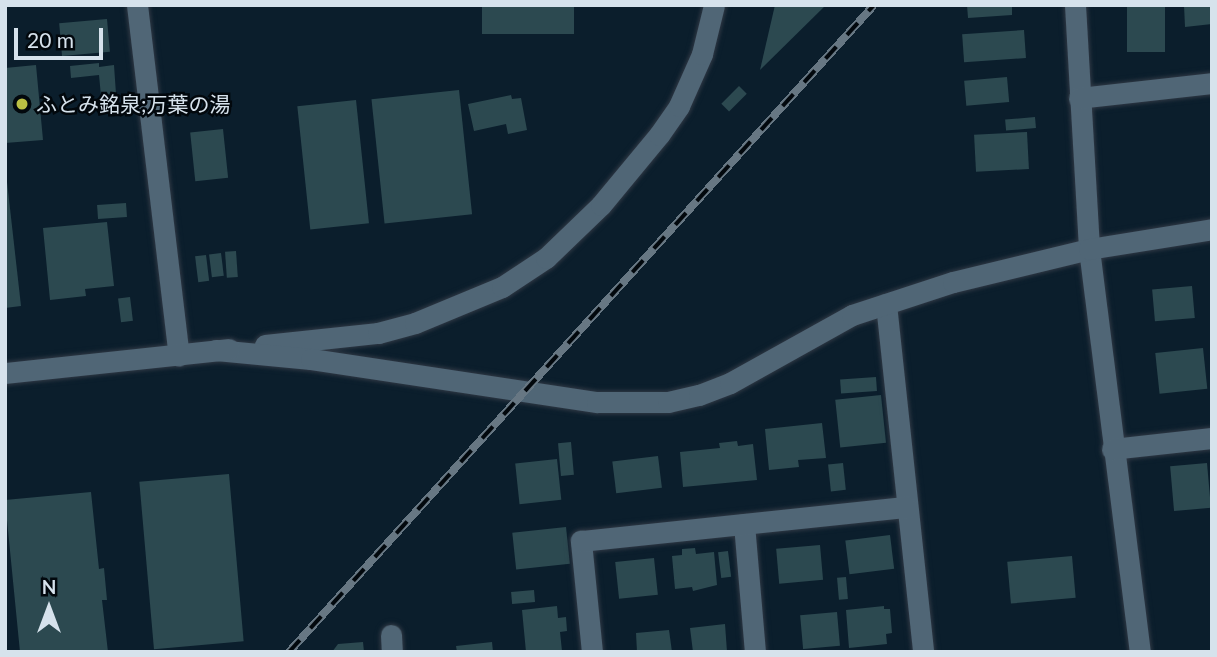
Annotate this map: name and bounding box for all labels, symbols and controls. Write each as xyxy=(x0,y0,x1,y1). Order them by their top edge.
scale bar xyxy=(18,14,107,58)
text: 20 m xyxy=(27,27,74,52)
place label: ふとみ銘泉;万葉の湯 xyxy=(36,91,230,117)
marker: ふとみ銘泉;万葉の湯 xyxy=(14,96,30,112)
north arrow xyxy=(14,573,84,643)
text: N xyxy=(42,575,56,598)

